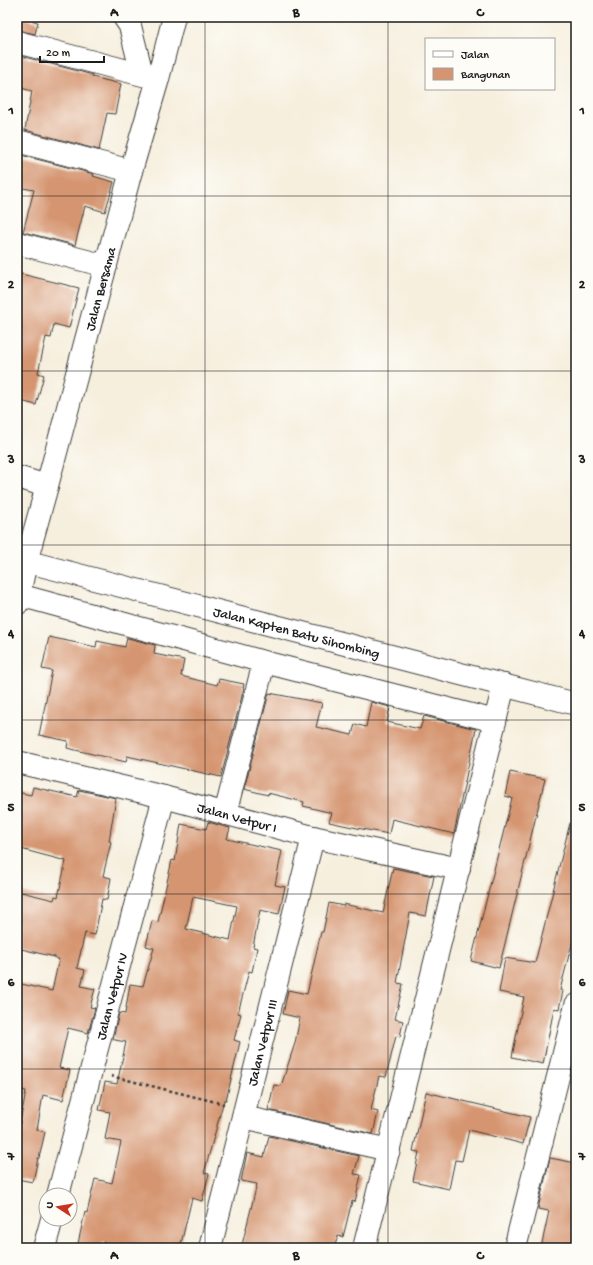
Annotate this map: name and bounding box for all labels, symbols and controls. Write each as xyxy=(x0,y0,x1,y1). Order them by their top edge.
text: A xyxy=(109,6,119,21)
text: B xyxy=(292,6,301,21)
text: C xyxy=(475,6,485,21)
scale bar xyxy=(40,38,104,64)
legend xyxy=(425,38,555,90)
text: 20 m xyxy=(46,47,71,61)
text: Jalan xyxy=(461,49,489,63)
text: Bangunan xyxy=(460,69,510,83)
text: 1 xyxy=(7,104,14,119)
text: 1 xyxy=(578,104,585,119)
street label: Jalan Bersama xyxy=(83,244,122,333)
text: 2 xyxy=(8,278,15,293)
text: 2 xyxy=(579,278,586,293)
text: 3 xyxy=(7,453,15,468)
text: 3 xyxy=(578,453,586,468)
street label: Jalan Kapten Batu Sihombing xyxy=(211,604,381,664)
text: 4 xyxy=(7,627,15,642)
text: 4 xyxy=(578,627,586,642)
street label: Jalan Vetpur I xyxy=(195,800,278,838)
text: 5 xyxy=(8,801,15,816)
text: 5 xyxy=(579,801,586,816)
street label: Jalan Vetpur IV xyxy=(94,951,133,1042)
text: 6 xyxy=(8,976,15,991)
text: 6 xyxy=(579,976,586,991)
street label: Jalan Vetpur III xyxy=(245,998,283,1088)
text: 7 xyxy=(7,1150,16,1165)
text: 7 xyxy=(578,1150,587,1165)
north arrow xyxy=(38,1187,78,1227)
text: U xyxy=(44,1200,57,1210)
text: A xyxy=(109,1249,119,1264)
text: B xyxy=(292,1249,301,1264)
text: C xyxy=(475,1249,485,1264)

